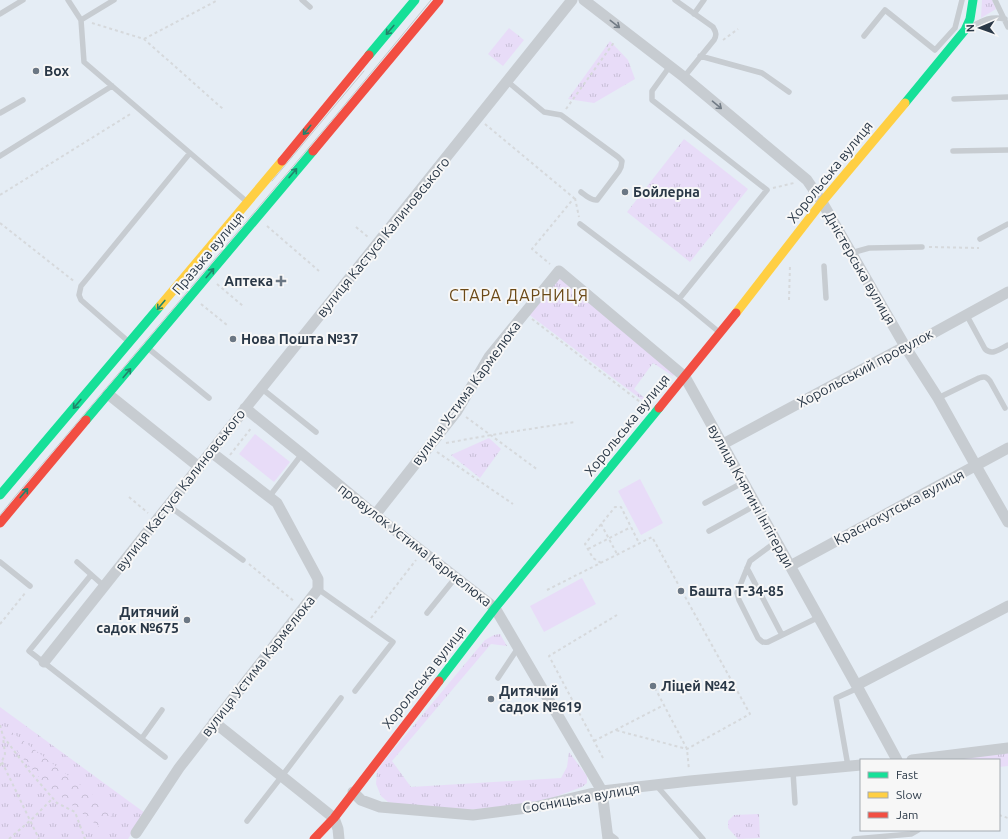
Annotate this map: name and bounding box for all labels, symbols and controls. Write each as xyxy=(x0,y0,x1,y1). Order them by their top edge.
north arrow xyxy=(960,8,1000,48)
one-way arrow xyxy=(609,20,620,28)
one-way arrow xyxy=(385,24,394,35)
text: N xyxy=(964,24,976,33)
place label: Box xyxy=(44,63,69,79)
marker: Box xyxy=(31,66,41,76)
one-way arrow xyxy=(711,100,722,109)
street label: Хорольська вулиця xyxy=(784,118,876,226)
one-way arrow xyxy=(302,124,311,135)
street label: вулиця Кастуся Калиновського xyxy=(313,154,453,320)
one-way arrow xyxy=(289,168,298,178)
place label: Бойлерна xyxy=(633,184,700,200)
marker: Бойлерна xyxy=(620,187,630,197)
street label: Празька вулиця xyxy=(169,208,247,298)
street label: Дністерська вулиця xyxy=(821,209,899,327)
one-way arrow xyxy=(205,267,214,278)
place label: Аптека xyxy=(224,273,273,289)
marker: Аптека xyxy=(276,276,286,286)
district label: СТАРА ДАРНИЦЯ xyxy=(449,286,589,304)
one-way arrow xyxy=(156,300,165,310)
street label: вулиця Устима Кармелюка xyxy=(408,318,524,468)
street label: Хорольський провулок xyxy=(794,325,936,411)
place label: Нова Пошта №37 xyxy=(241,331,359,347)
marker: Нова Пошта №37 xyxy=(228,334,238,344)
one-way arrow xyxy=(122,367,131,378)
street label: Хорольська вулиця xyxy=(581,371,673,479)
one-way arrow xyxy=(72,398,81,409)
street label: вулиця Кастуся Калиновського xyxy=(112,406,248,574)
street label: вулиця Княгині Інгігерди xyxy=(705,422,797,570)
street label: Краснокутська вулиця xyxy=(831,466,967,548)
street label: провулок Устима Кармелюка xyxy=(335,480,495,610)
one-way arrow xyxy=(20,488,29,498)
place label: Башта Т-34-85 xyxy=(689,583,784,599)
marker: Башта Т-34-85 xyxy=(676,586,686,596)
street label: вулиця Устима Кармелюка xyxy=(198,592,318,740)
place label: Дитячий садок №675 xyxy=(96,604,179,636)
marker: Дитячий садок №675 xyxy=(182,615,192,625)
street label: Хорольська вулиця xyxy=(379,622,469,732)
place label: Ліцей №42 xyxy=(661,678,736,694)
marker: Ліцей №42 xyxy=(648,681,658,691)
place label: Дитячий садок №619 xyxy=(499,683,582,715)
marker: Дитячий садок №619 xyxy=(486,694,496,704)
legend xyxy=(860,759,1000,831)
text: Fast xyxy=(896,768,918,781)
street label: Сосницька вулиця xyxy=(521,780,641,816)
text: Slow xyxy=(896,788,922,801)
text: Jam xyxy=(896,808,918,821)

